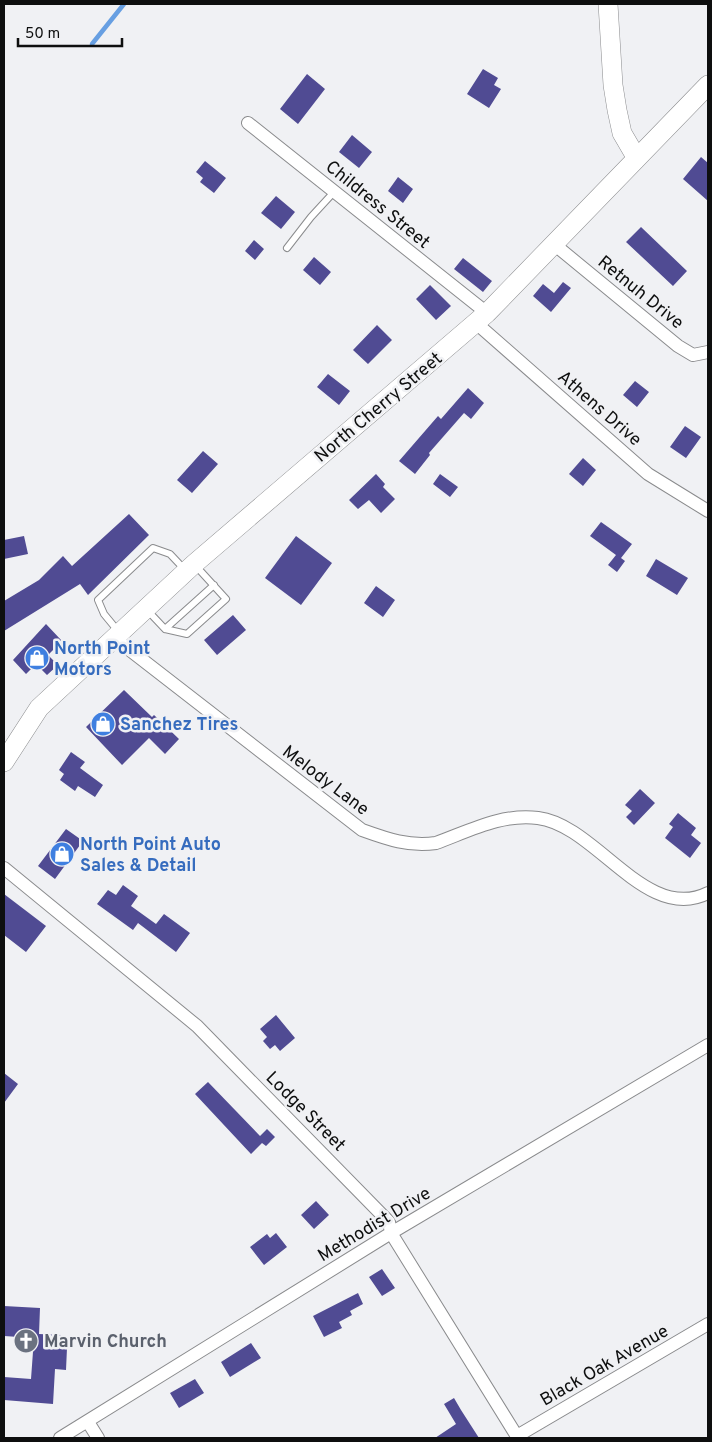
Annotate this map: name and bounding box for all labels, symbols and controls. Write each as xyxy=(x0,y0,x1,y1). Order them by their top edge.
scale bar xyxy=(18,15,121,47)
text: 50 m xyxy=(25,25,60,44)
street label: Childress Street xyxy=(320,156,434,254)
street label: Retnuh Drive xyxy=(592,251,688,335)
street label: North Cherry Street xyxy=(310,348,448,468)
street label: Athens Drive xyxy=(552,366,646,452)
place label: North Point Motors xyxy=(54,638,150,682)
shop icon: North Point Motors xyxy=(24,645,50,671)
shop icon: Sanchez Tires xyxy=(90,711,116,737)
place label: Sanchez Tires xyxy=(120,714,238,737)
street label: Melody Lane xyxy=(277,741,373,821)
place label: North Point Auto Sales & Detail xyxy=(80,834,221,878)
shop icon: North Point Auto Sales & Detail xyxy=(49,841,75,867)
street label: Lodge Street xyxy=(260,1067,350,1157)
street label: Methodist Drive xyxy=(314,1183,435,1268)
street label: Black Oak Avenue xyxy=(536,1320,673,1412)
church icon: Marvin Church xyxy=(13,1328,39,1354)
place label: Marvin Church xyxy=(44,1331,167,1354)

